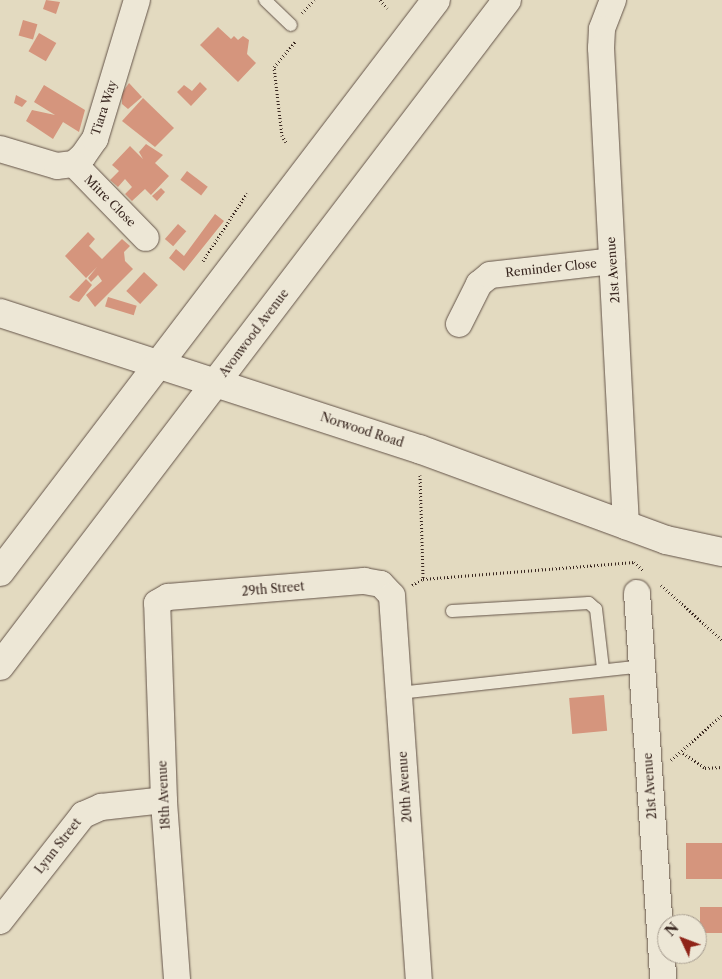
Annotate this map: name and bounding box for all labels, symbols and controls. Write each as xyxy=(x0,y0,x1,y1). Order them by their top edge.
street label: Tiara Way xyxy=(88,78,120,138)
street label: Mitre Close xyxy=(81,172,139,230)
street label: 21st Avenue xyxy=(603,236,623,304)
street label: Reminder Close xyxy=(504,256,598,280)
street label: Avonwood Avenue xyxy=(216,286,292,380)
street label: Norwood Road xyxy=(319,410,405,450)
street label: 29th Street xyxy=(241,579,305,599)
street label: 20th Avenue xyxy=(395,751,415,823)
street label: 21st Avenue xyxy=(640,752,660,820)
street label: 18th Avenue xyxy=(155,760,173,830)
street label: Lynn Street xyxy=(32,816,84,876)
north arrow xyxy=(657,914,707,964)
text: N xyxy=(661,919,682,940)

